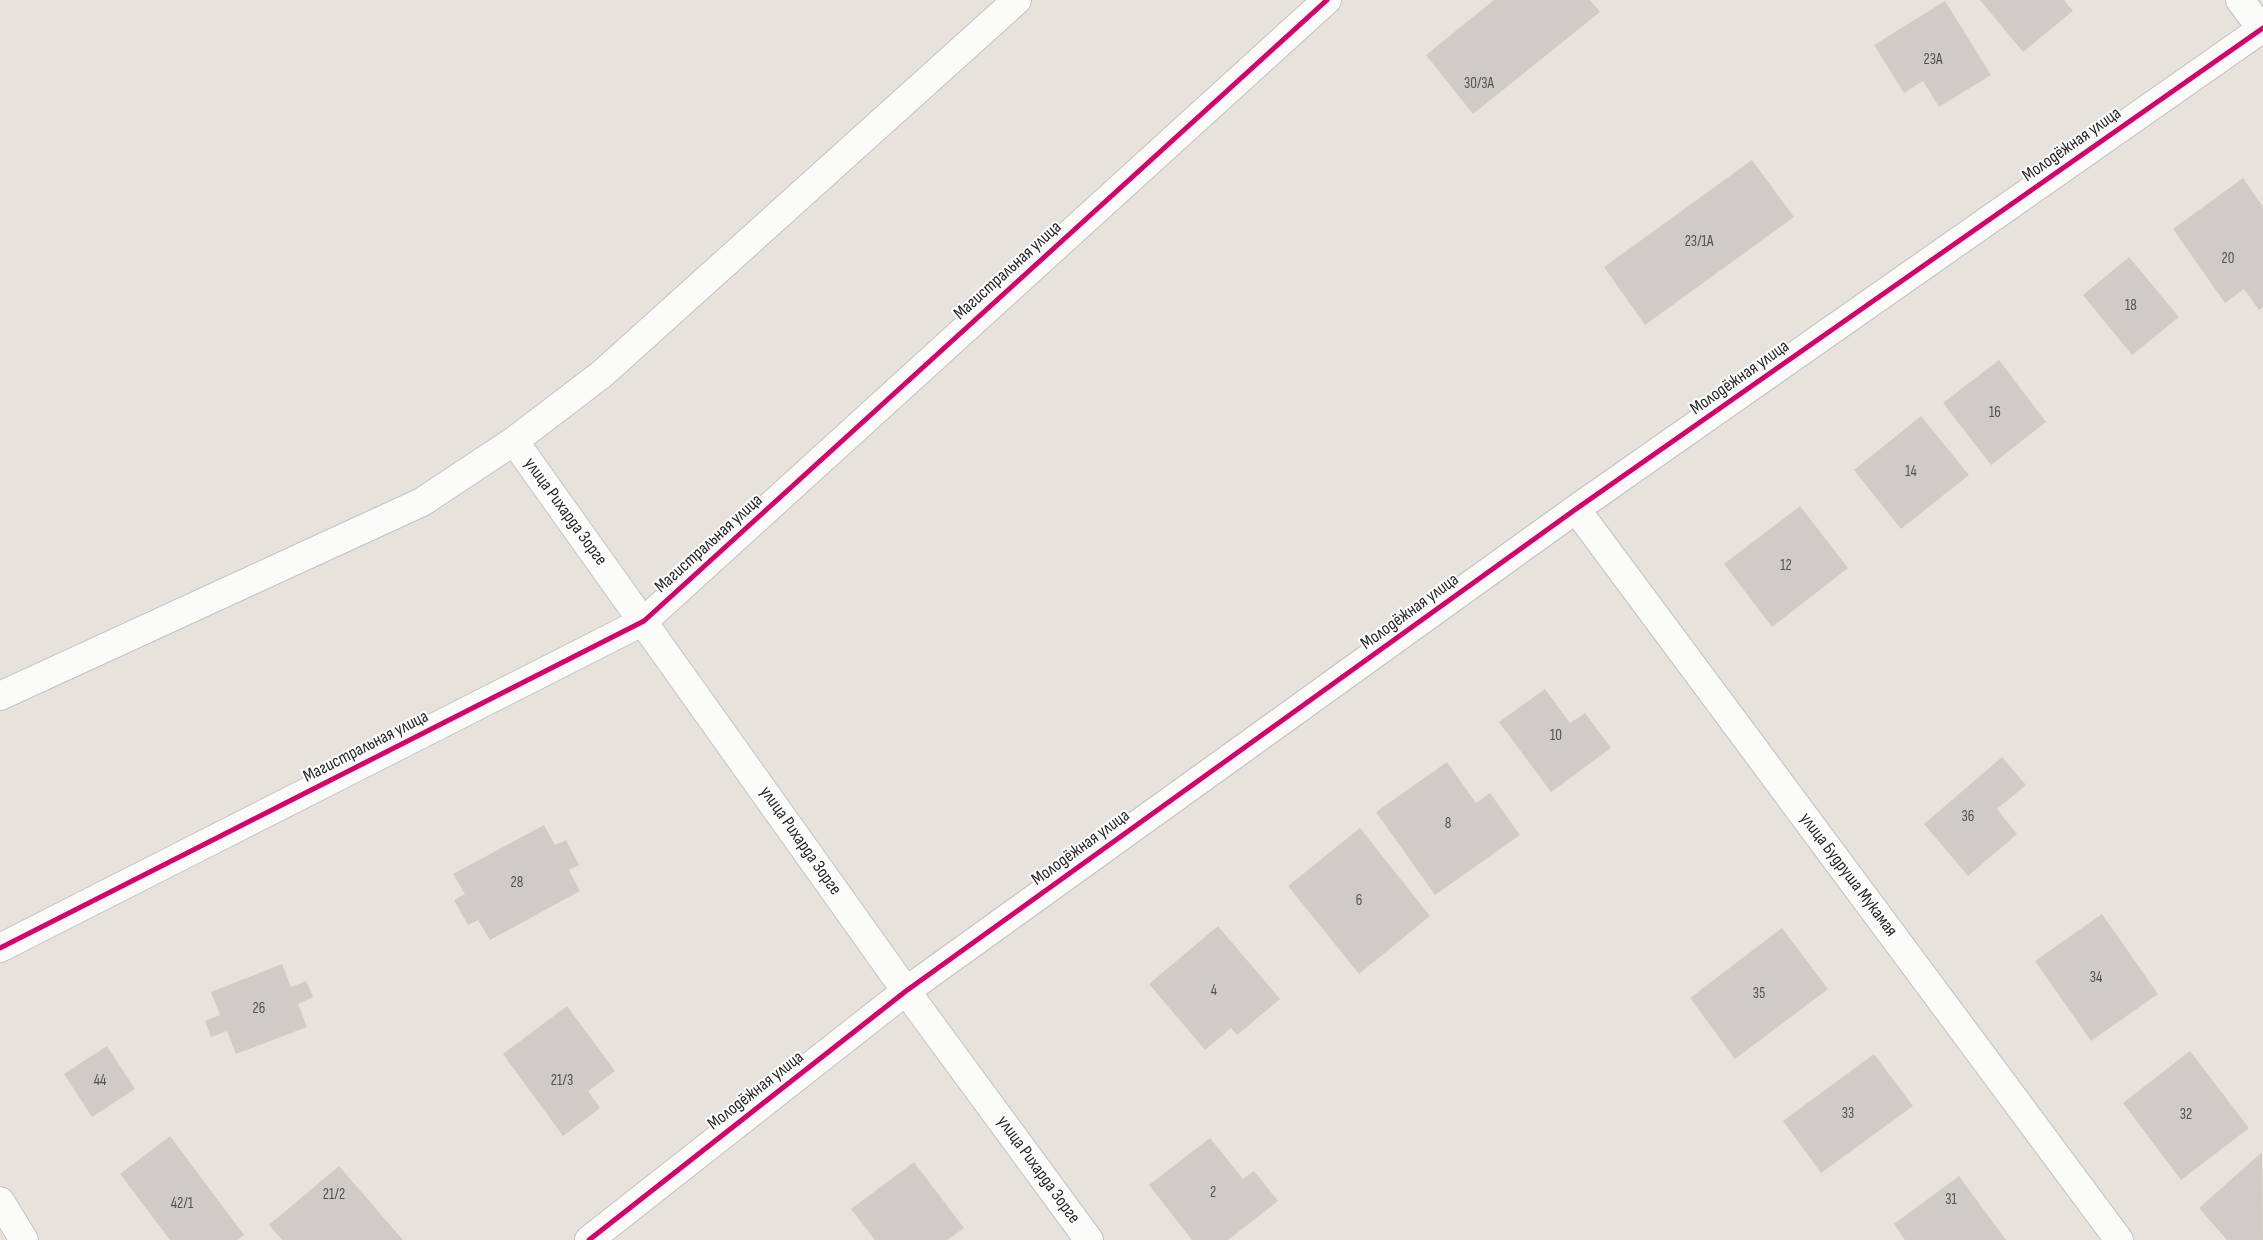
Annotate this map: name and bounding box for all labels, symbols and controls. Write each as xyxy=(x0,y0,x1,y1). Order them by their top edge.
house number: 23А xyxy=(1924,51,1942,69)
house number: 30/3А xyxy=(1464,75,1494,93)
street label: Молодёжная улица xyxy=(2018,103,2126,187)
street label: Магистральная улица xyxy=(950,217,1066,325)
house number: 23/1А xyxy=(1685,233,1713,251)
house number: 20 xyxy=(2222,250,2234,268)
house number: 18 xyxy=(2125,297,2137,315)
street label: Молодёжная улица xyxy=(1686,336,1794,420)
house number: 16 xyxy=(1989,404,2001,422)
street label: улица Рихарда Зорге xyxy=(519,454,611,570)
house number: 14 xyxy=(1905,463,1917,481)
street label: Магистральная улица xyxy=(651,490,767,598)
house number: 12 xyxy=(1780,557,1792,575)
street label: Молодёжная улица xyxy=(1357,569,1463,655)
street label: Магистральная улица xyxy=(300,706,432,788)
house number: 10 xyxy=(1550,727,1562,745)
street label: улица Рихарда Зорге xyxy=(754,782,846,900)
street label: Молодёжная улица xyxy=(1028,805,1134,891)
house number: 36 xyxy=(1962,808,1974,826)
street label: улица Будруша Мукамая xyxy=(1794,809,1902,941)
house number: 8 xyxy=(1445,815,1451,833)
house number: 28 xyxy=(511,874,523,892)
house number: 6 xyxy=(1356,892,1362,910)
house number: 34 xyxy=(2090,969,2102,987)
house number: 4 xyxy=(1211,982,1217,1000)
house number: 35 xyxy=(1753,985,1765,1003)
house number: 26 xyxy=(253,1000,265,1018)
street label: Молодёжная улица xyxy=(704,1047,808,1135)
house number: 44 xyxy=(94,1072,106,1090)
house number: 21/3 xyxy=(551,1072,573,1090)
house number: 33 xyxy=(1842,1105,1854,1123)
house number: 32 xyxy=(2180,1106,2192,1124)
street label: улица Рихарда Зорге xyxy=(992,1112,1084,1228)
house number: 2 xyxy=(1210,1184,1216,1202)
house number: 21/2 xyxy=(323,1186,345,1204)
house number: 31 xyxy=(1945,1191,1957,1209)
house number: 42/1 xyxy=(171,1195,193,1213)

